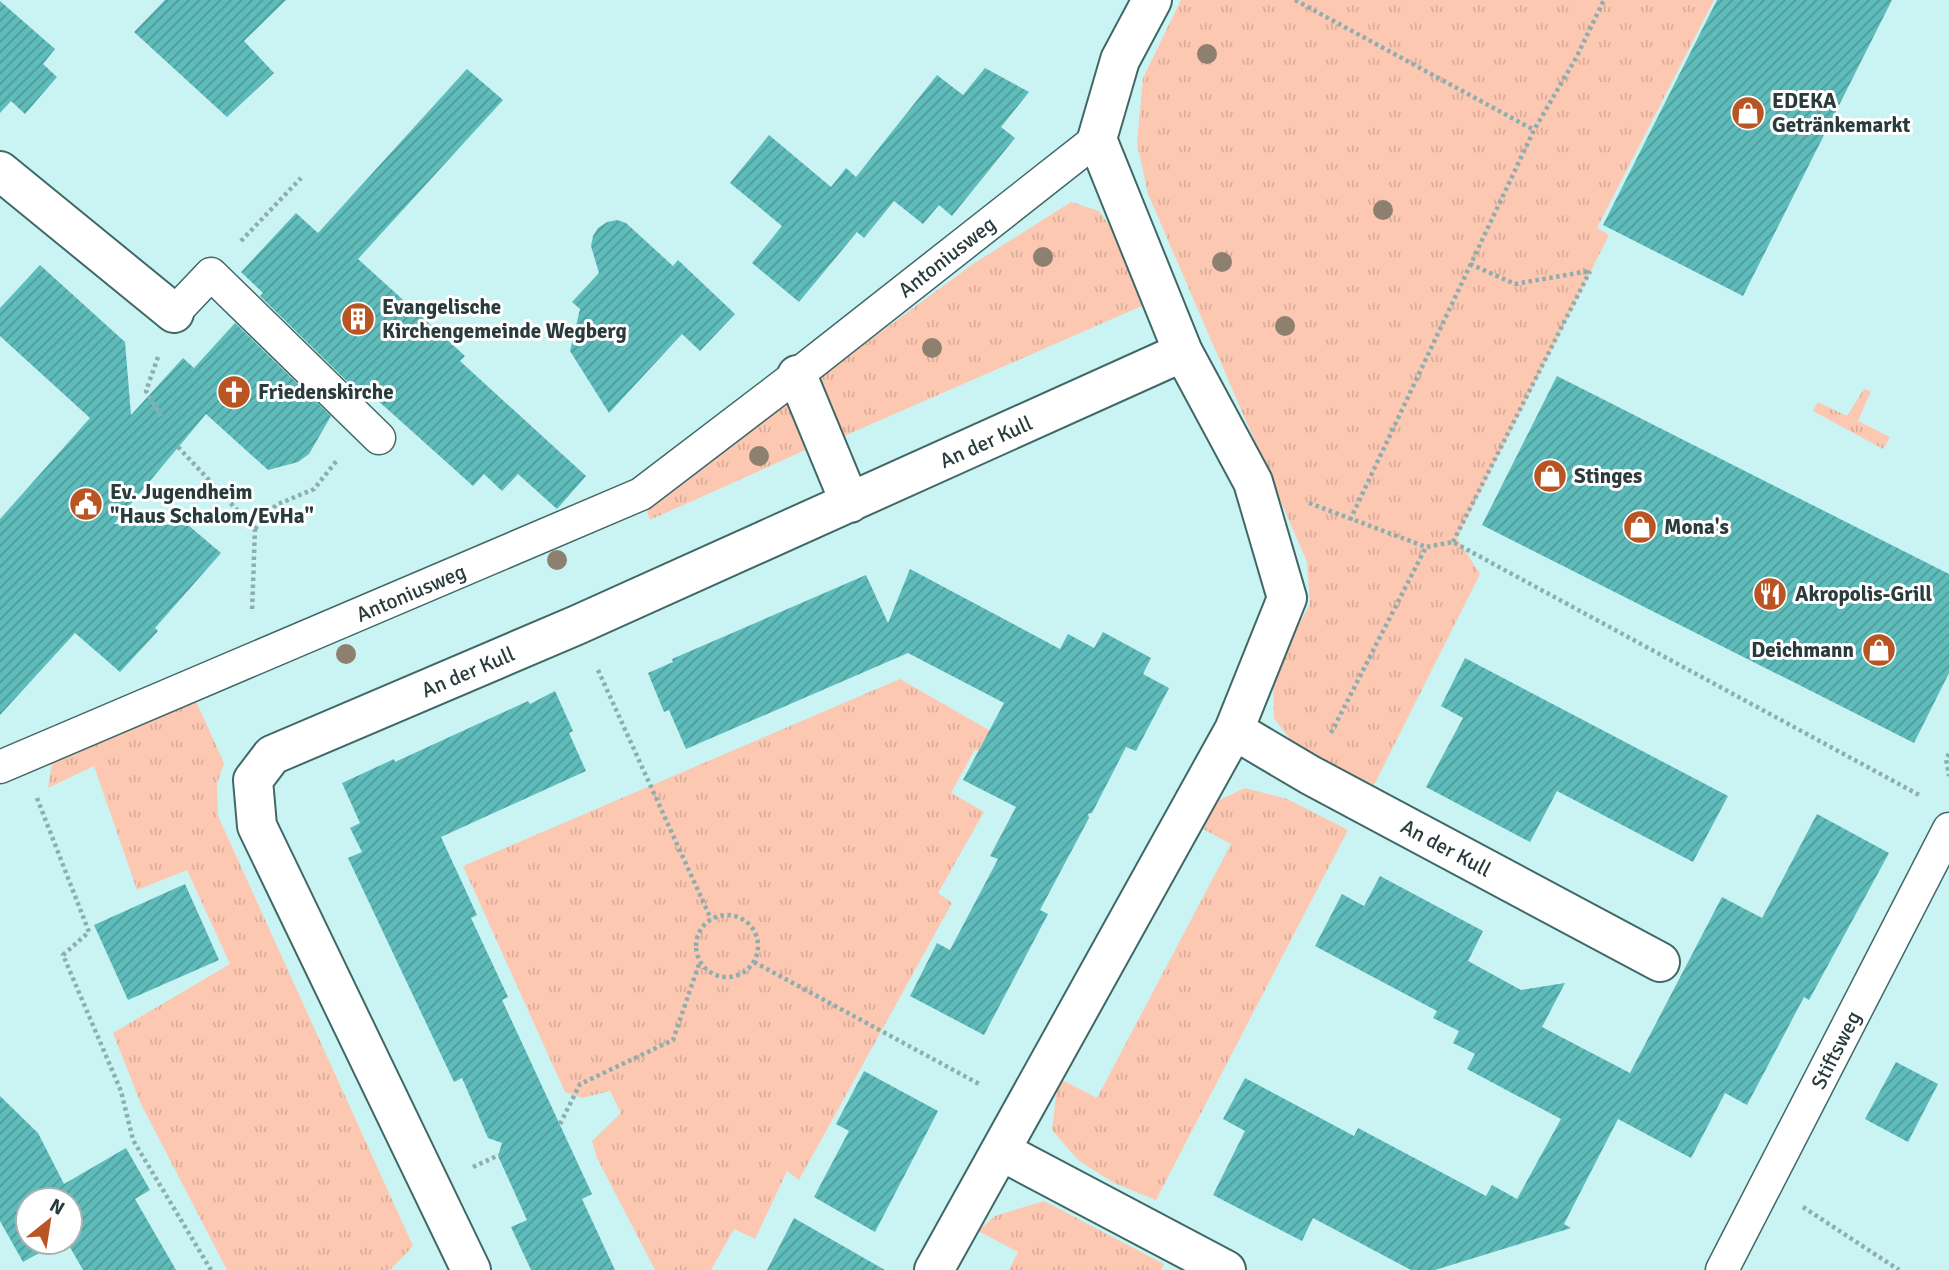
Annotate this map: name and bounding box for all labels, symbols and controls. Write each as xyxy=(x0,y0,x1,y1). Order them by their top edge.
place label: EDEKA Getränkemarkt xyxy=(1772,88,1911,138)
shop icon: EDEKA Getränkemarkt xyxy=(1729,94,1767,132)
street label: Antoniusweg xyxy=(893,211,1001,303)
place label: Evangelische Kirchengemeinde Wegberg xyxy=(382,294,627,344)
building icon: Evangelische Kirchengemeinde Wegberg xyxy=(339,300,377,338)
church icon: Friedenskirche xyxy=(215,373,253,411)
place label: Friedenskirche xyxy=(258,379,394,405)
street label: An der Kull xyxy=(936,410,1036,474)
shop icon: Stinges xyxy=(1531,457,1569,495)
place label: Stinges xyxy=(1574,463,1642,489)
place label: Ev. Jugendheim "Haus Schalom/EvHa" xyxy=(110,479,314,529)
public building icon: Ev. Jugendheim "Haus Schalom/EvHa" xyxy=(67,485,105,523)
shop icon: Mona's xyxy=(1621,508,1659,546)
place label: Mona's xyxy=(1664,514,1729,540)
street label: Antoniusweg xyxy=(352,558,470,628)
restaurant icon: Akropolis-Grill xyxy=(1751,575,1789,613)
place label: Akropolis-Grill xyxy=(1795,581,1933,607)
shop icon: Deichmann xyxy=(1860,631,1898,669)
place label: Deichmann xyxy=(1751,637,1854,663)
street label: An der Kull xyxy=(418,641,518,703)
street label: An der Kull xyxy=(1396,813,1496,883)
street label: Stiftsweg xyxy=(1805,1007,1867,1093)
north arrow xyxy=(14,1186,84,1256)
text: N xyxy=(45,1193,69,1221)

